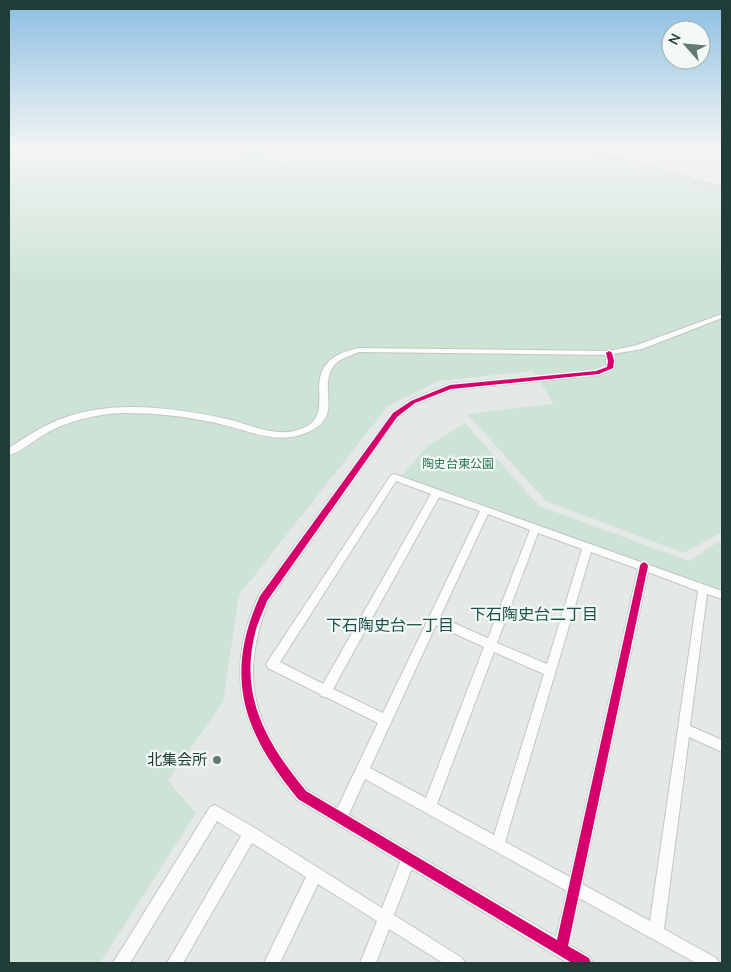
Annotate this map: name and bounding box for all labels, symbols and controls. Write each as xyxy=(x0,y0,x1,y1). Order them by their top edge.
north arrow xyxy=(661,20,711,70)
text: N xyxy=(664,30,686,48)
park label: 陶史台東公園 xyxy=(422,456,494,472)
district label: 下石陶史台二丁目 xyxy=(470,604,598,626)
district label: 下石陶史台一丁目 xyxy=(326,615,454,637)
place label: 北集会所 xyxy=(147,750,207,770)
marker: 北集会所 xyxy=(211,754,223,766)

